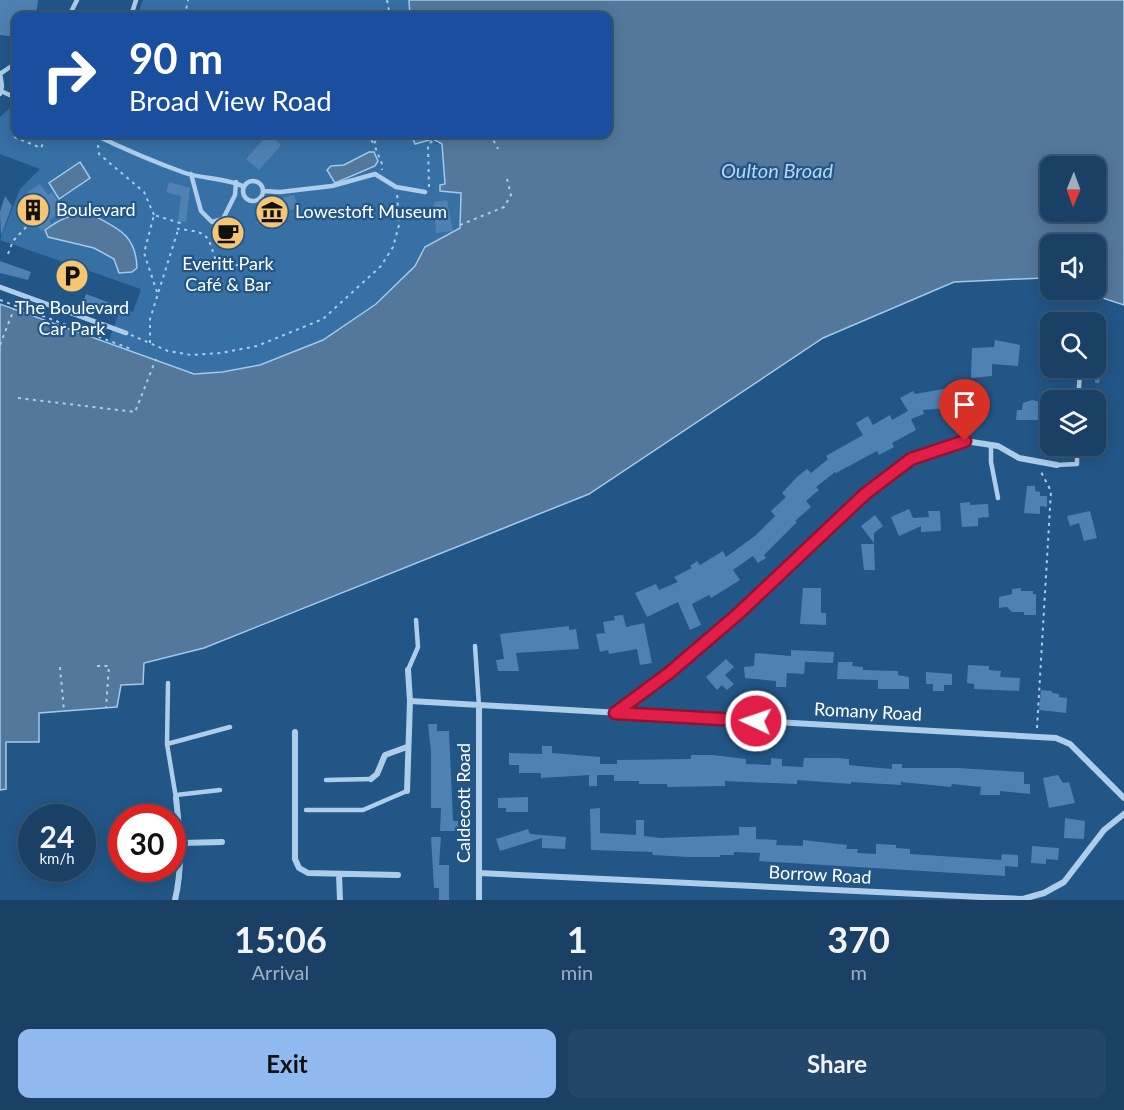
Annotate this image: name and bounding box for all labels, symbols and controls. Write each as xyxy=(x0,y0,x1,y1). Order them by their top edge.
text: 90 m xyxy=(129,33,223,83)
icon: right xyxy=(30,36,108,114)
text: Broad View Road xyxy=(129,84,332,117)
north arrow xyxy=(1040,156,1106,222)
map controls xyxy=(1040,156,1106,456)
water label: Oulton Broad xyxy=(721,158,833,182)
building icon: Boulevard xyxy=(15,192,51,228)
museum icon: Lowestoft Museum xyxy=(254,194,290,230)
place label: Boulevard xyxy=(56,198,136,220)
place label: Lowestoft Museum xyxy=(295,200,447,222)
cafe icon: Everitt Park Café & Bar xyxy=(210,215,246,251)
button: sound xyxy=(1040,234,1106,300)
place label: Everitt Park Café & Bar xyxy=(182,252,275,295)
parking icon: The Boulevard Car Park xyxy=(54,258,90,294)
place label: The Boulevard Car Park xyxy=(15,296,129,339)
button: search xyxy=(1040,312,1106,378)
pin xyxy=(939,379,990,441)
icon: arrive xyxy=(948,388,981,421)
button: layers xyxy=(1040,390,1106,456)
position arrow xyxy=(724,689,788,753)
street label: Romany Road xyxy=(814,697,922,725)
street label: Caldecott Road xyxy=(452,743,474,863)
speed limit sign: 30 xyxy=(108,804,186,882)
text: 24 xyxy=(40,818,74,854)
text: km/h xyxy=(39,849,75,867)
street label: Borrow Road xyxy=(768,860,872,888)
text: 15:06 xyxy=(234,917,327,961)
text: 1 xyxy=(567,917,588,961)
text: 370 xyxy=(827,917,890,961)
text: Arrival xyxy=(252,960,309,984)
text: min xyxy=(561,960,593,984)
text: m xyxy=(850,960,867,984)
button: Exit xyxy=(18,1029,556,1098)
button: Share xyxy=(568,1029,1106,1098)

